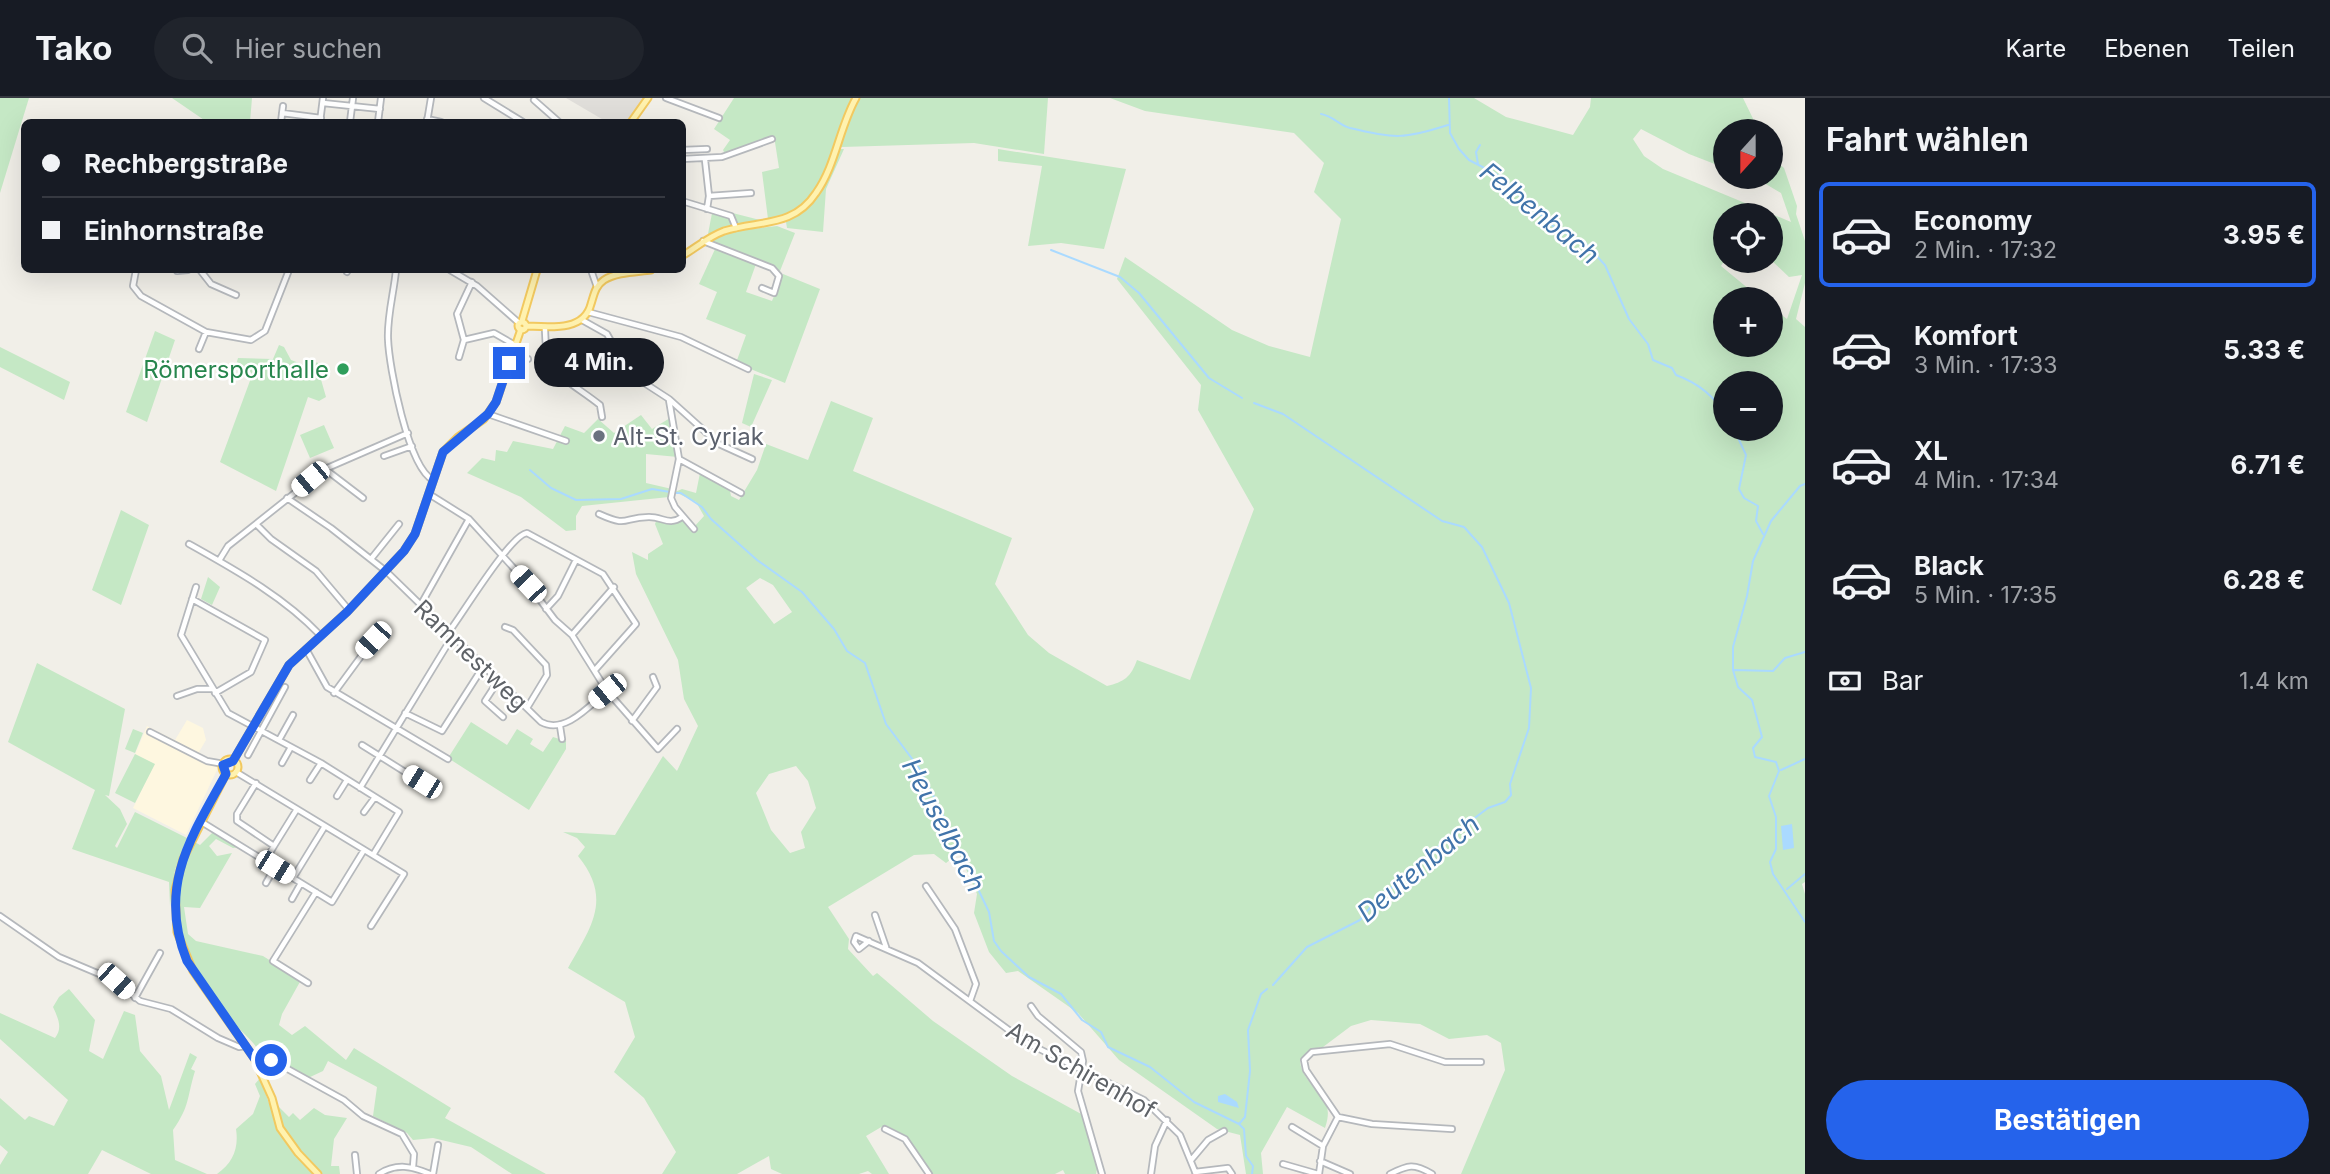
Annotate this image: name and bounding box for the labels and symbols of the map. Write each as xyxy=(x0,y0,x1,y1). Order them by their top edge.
north arrow xyxy=(1713,119,1783,189)
water label: Felbenbach xyxy=(1474,156,1606,270)
callout: 4 Min. xyxy=(534,338,663,388)
route end xyxy=(493,347,525,379)
place label: Römersporthalle xyxy=(143,355,329,384)
marker: Römersporthalle xyxy=(335,361,351,377)
place label: Alt-St. Cyriak xyxy=(613,422,764,451)
marker: Alt-St. Cyriak xyxy=(591,428,607,444)
car xyxy=(288,457,333,501)
car xyxy=(506,561,551,607)
street label: Ramnestweg xyxy=(408,594,534,716)
car xyxy=(351,617,396,663)
car xyxy=(585,670,630,712)
water label: Heuselbach xyxy=(896,753,992,897)
car xyxy=(399,762,446,802)
water label: Deutenbach xyxy=(1351,808,1485,928)
car xyxy=(252,847,299,887)
car xyxy=(94,959,139,1003)
street label: Am Schirenhof xyxy=(1001,1016,1161,1125)
route start xyxy=(255,1044,287,1076)

